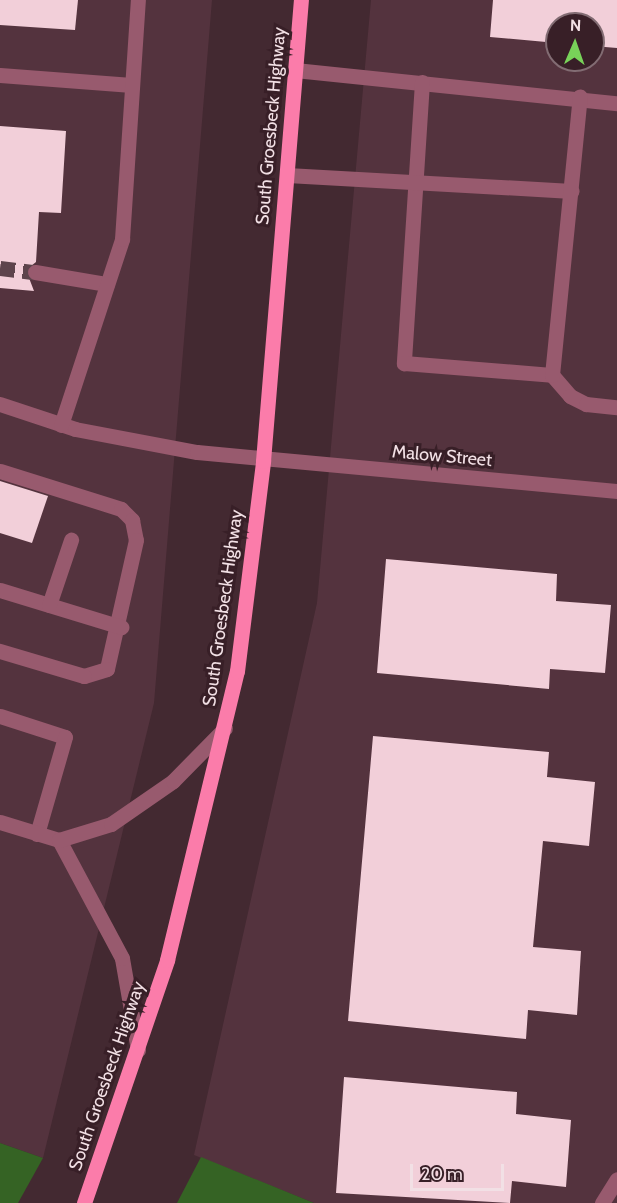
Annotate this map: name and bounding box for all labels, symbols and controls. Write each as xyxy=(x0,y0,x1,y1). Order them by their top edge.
north arrow xyxy=(545,12,605,72)
text: N xyxy=(570,16,582,35)
street label: South Groesbeck Highway xyxy=(252,26,290,226)
street label: Malow Street xyxy=(391,441,493,471)
street label: South Groesbeck Highway xyxy=(198,508,248,708)
street label: South Groesbeck Highway xyxy=(64,979,150,1173)
scale bar xyxy=(413,1152,508,1190)
text: 20 m xyxy=(421,1163,463,1185)

